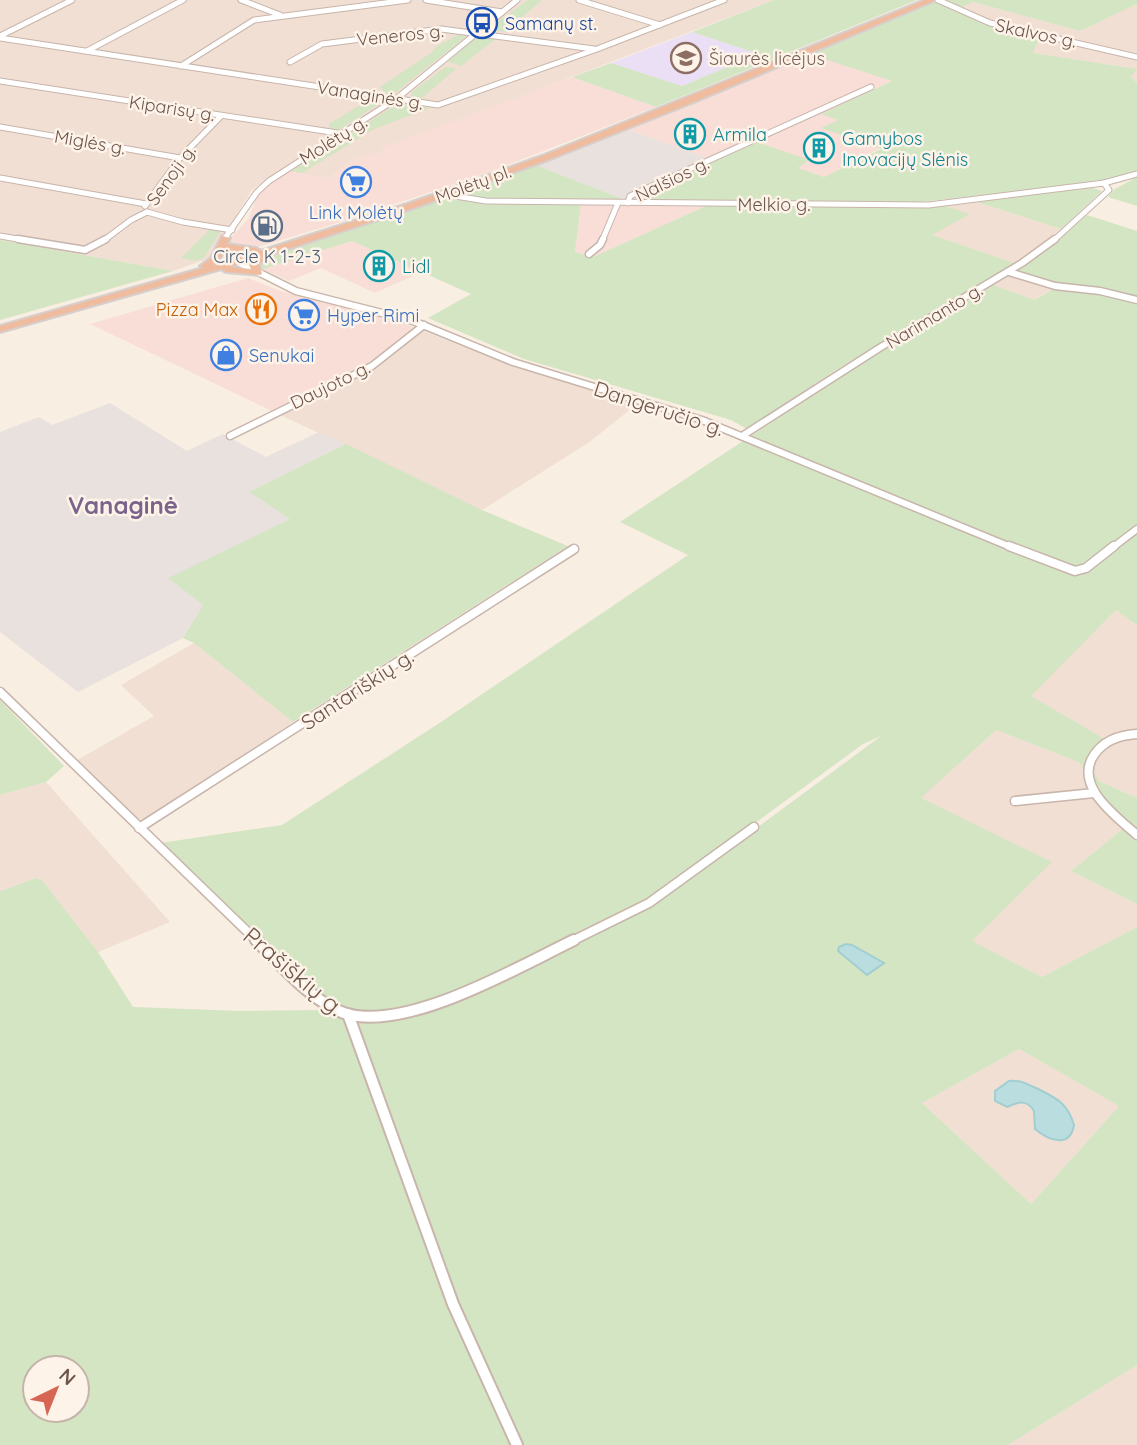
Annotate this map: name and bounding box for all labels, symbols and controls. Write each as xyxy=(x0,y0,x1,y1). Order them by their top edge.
bus stop icon: Samanų st. xyxy=(465,6,499,40)
place label: Samanų st. xyxy=(505,12,597,35)
street label: Skalvos g. xyxy=(993,13,1079,53)
street label: Veneros g. xyxy=(355,19,445,51)
school or university icon: Šiaurės licėjus xyxy=(669,41,703,75)
place label: Šiaurės licėjus xyxy=(709,47,825,70)
street label: Vanaginės g. xyxy=(315,75,425,115)
street label: Kiparisų g. xyxy=(127,90,217,126)
street label: Molėtų g. xyxy=(295,110,371,170)
building icon: Armila xyxy=(673,117,707,151)
place label: Armila xyxy=(713,123,767,146)
street label: Miglės g. xyxy=(53,124,127,160)
place label: Gamybos Inovacijų Slėnis xyxy=(842,127,968,171)
building icon: Gamybos Inovacijų Slėnis xyxy=(802,131,836,165)
street label: Senoji g. xyxy=(141,140,201,210)
street label: Nalšios g. xyxy=(631,151,713,207)
street label: Molėtų pl. xyxy=(432,160,514,208)
supermarket icon: Link Molėtų xyxy=(339,165,373,199)
street label: Melkio g. xyxy=(738,193,810,216)
place label: Link Molėtų xyxy=(309,201,403,224)
fuel station icon: Circle K 1-2-3 xyxy=(250,209,284,243)
place label: Circle K 1-2-3 xyxy=(213,245,321,268)
building icon: Lidl xyxy=(362,249,396,283)
place label: Lidl xyxy=(402,255,430,278)
street label: Narimanto g. xyxy=(881,278,987,354)
restaurant icon: Pizza Max xyxy=(244,292,278,326)
place label: Pizza Max xyxy=(156,298,238,321)
supermarket icon: Hyper Rimi xyxy=(287,298,321,332)
place label: Hyper Rimi xyxy=(327,304,419,327)
shop icon: Senukai xyxy=(209,338,243,372)
place label: Senukai xyxy=(249,344,314,367)
street label: Daujoto g. xyxy=(286,356,374,414)
street label: Dangeručio g. xyxy=(591,375,727,441)
district label: Vanaginė xyxy=(68,490,178,520)
street label: Santariškių g. xyxy=(296,643,418,735)
street label: Prašiškių g. xyxy=(237,920,351,1022)
north arrow xyxy=(21,1354,91,1424)
text: N xyxy=(54,1363,81,1390)

